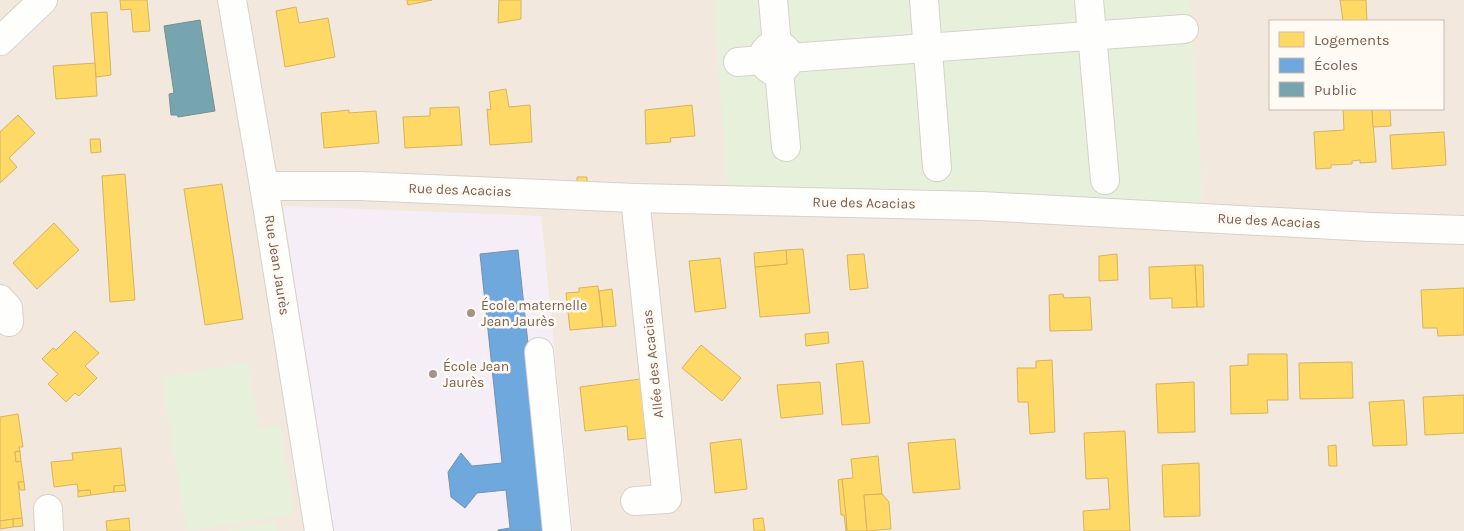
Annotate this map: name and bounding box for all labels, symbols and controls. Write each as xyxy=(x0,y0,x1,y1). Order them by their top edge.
legend xyxy=(1269,20,1444,110)
text: Logements xyxy=(1314,31,1390,49)
text: Écoles xyxy=(1314,56,1358,74)
text: Public xyxy=(1314,81,1357,99)
street label: Rue des Acacias xyxy=(408,180,512,200)
street label: Rue des Acacias xyxy=(812,194,916,212)
street label: Rue des Acacias xyxy=(1217,210,1321,232)
street label: Rue Jean Jaurès xyxy=(261,214,293,316)
place label: École maternelle Jean Jaurès xyxy=(481,296,587,330)
marker: École maternelle Jean Jaurès xyxy=(465,307,477,319)
street label: Allée des Acacias xyxy=(639,309,667,419)
place label: École Jean Jaurès xyxy=(443,357,509,391)
marker: École Jean Jaurès xyxy=(427,368,439,380)

